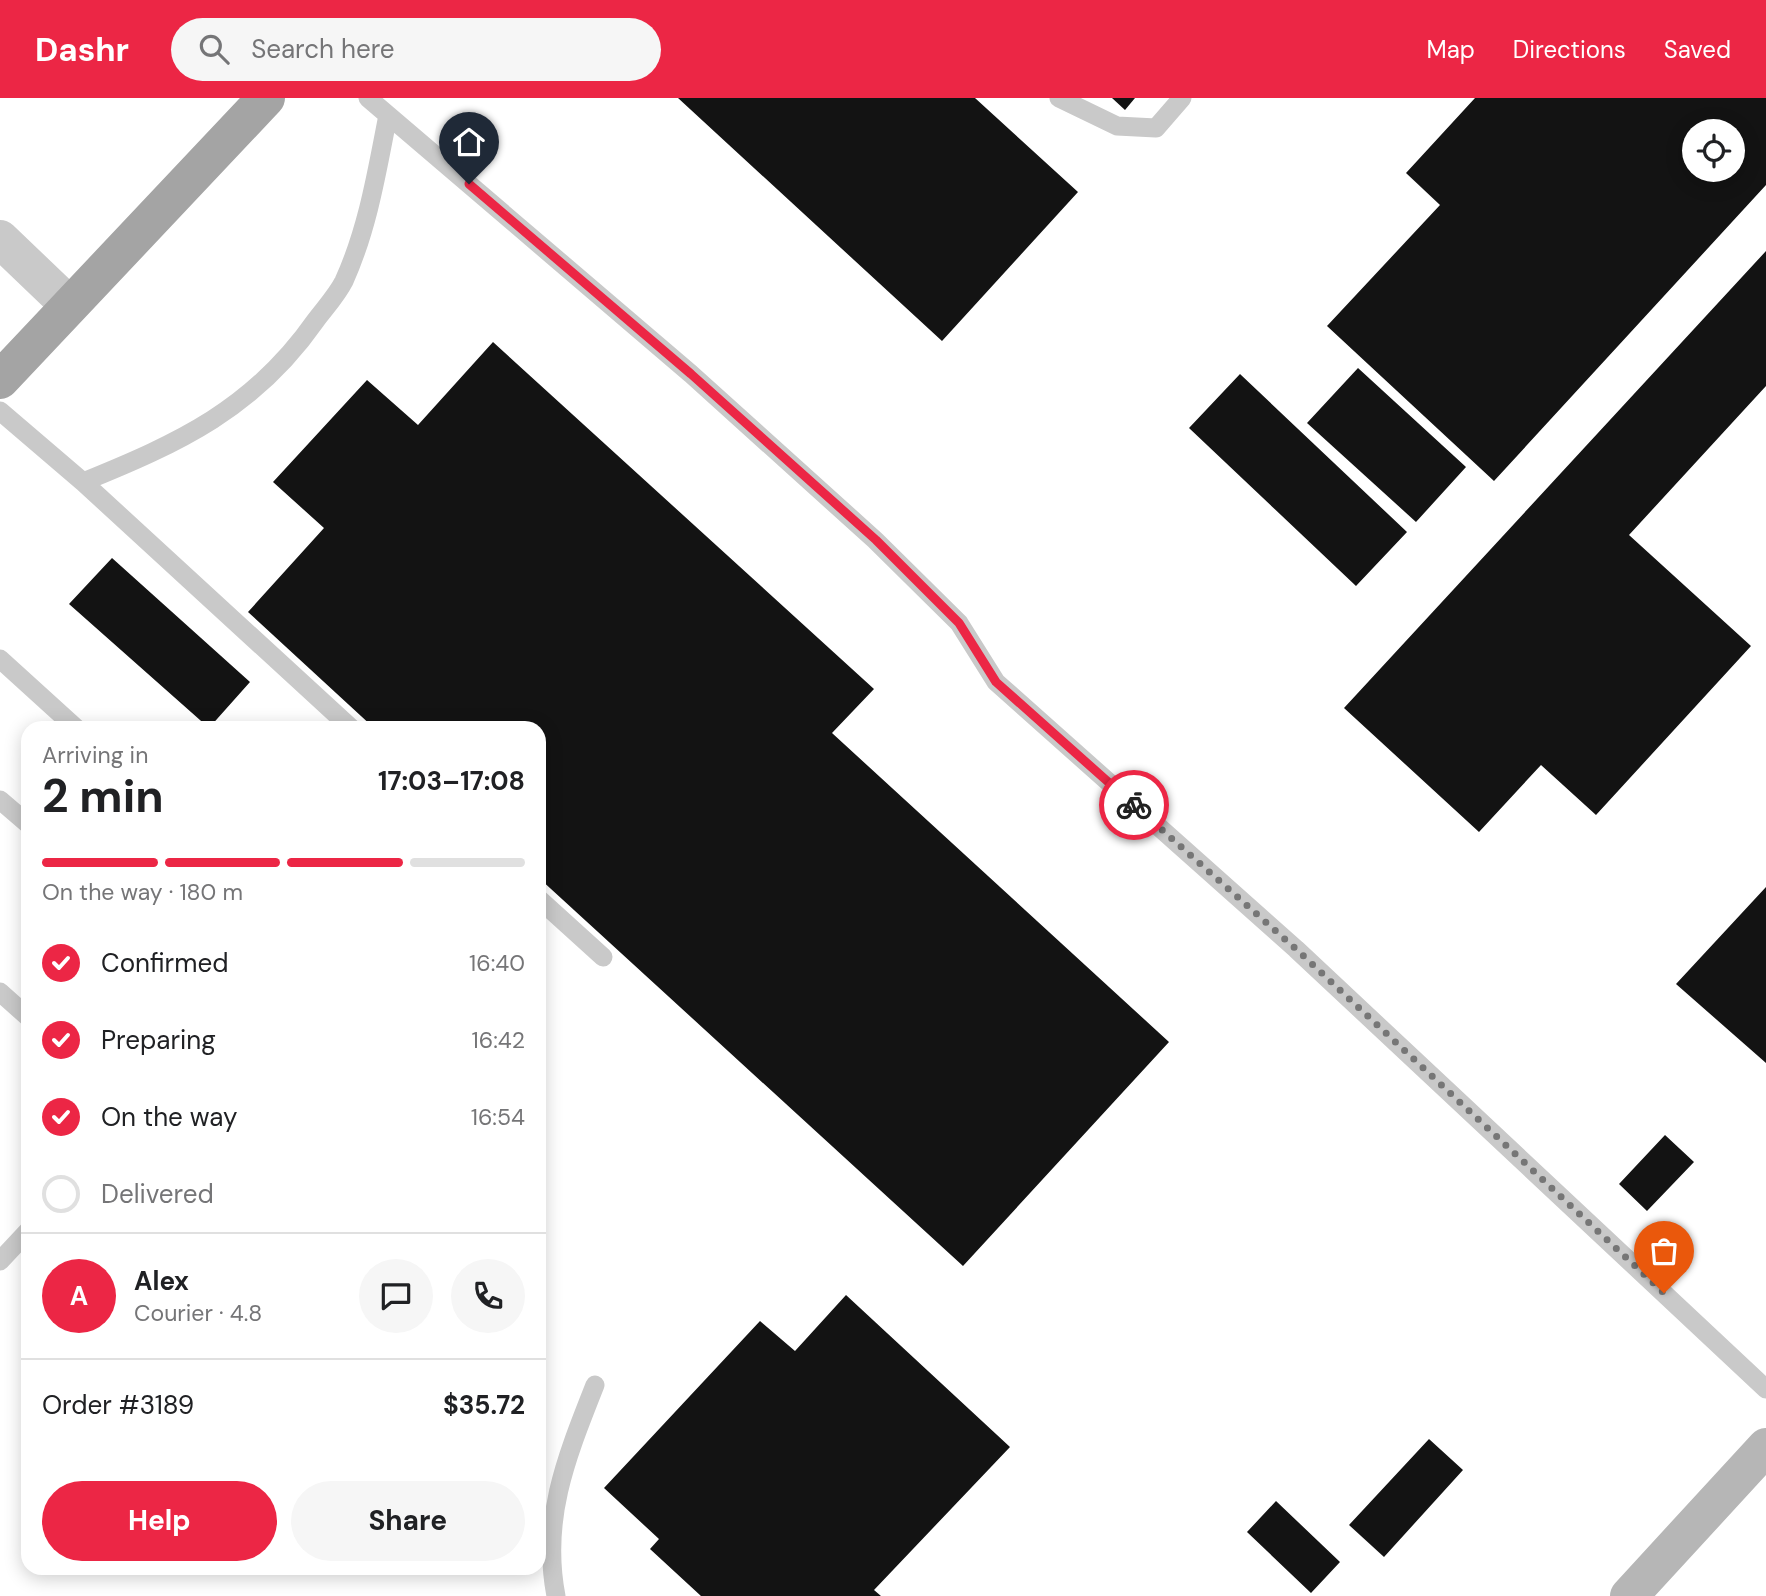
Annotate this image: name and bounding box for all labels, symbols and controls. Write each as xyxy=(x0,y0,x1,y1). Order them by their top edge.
search box xyxy=(171,18,661,81)
text: Dashr xyxy=(35,28,129,71)
icon: search xyxy=(195,30,233,68)
text: Search here xyxy=(251,32,395,66)
text: Map xyxy=(1427,34,1475,65)
text: Directions xyxy=(1513,34,1626,65)
text: Saved xyxy=(1664,34,1731,65)
pin xyxy=(439,112,499,184)
map controls xyxy=(1682,119,1745,182)
button: locate xyxy=(1682,119,1745,182)
icon: home xyxy=(450,123,488,161)
text: Arriving in xyxy=(42,740,148,770)
text: 17:03–17:08 xyxy=(378,764,525,798)
text: 2 min xyxy=(42,766,164,826)
courier xyxy=(1099,770,1169,840)
icon: bike xyxy=(1115,786,1153,824)
text: On the way · 180 m xyxy=(42,877,243,907)
icon: check xyxy=(42,944,80,982)
text: Confirmed xyxy=(101,946,228,980)
text: 16:40 xyxy=(469,948,525,978)
icon: check xyxy=(42,1021,80,1059)
text: Preparing xyxy=(101,1023,216,1057)
text: 16:42 xyxy=(472,1025,525,1055)
icon: check xyxy=(42,1098,80,1136)
text: On the way xyxy=(101,1100,237,1134)
text: 16:54 xyxy=(471,1102,525,1132)
text: Delivered xyxy=(101,1177,214,1211)
pin xyxy=(1634,1221,1694,1293)
icon: bag xyxy=(1645,1232,1683,1270)
button: chat xyxy=(359,1259,433,1333)
button: phone xyxy=(451,1259,525,1333)
text: Alex xyxy=(134,1264,189,1298)
text: A xyxy=(70,1279,88,1313)
text: Courier · 4.8 xyxy=(134,1298,262,1328)
text: Order #3189 xyxy=(42,1388,194,1422)
text: $35.72 xyxy=(443,1388,525,1422)
button: Help xyxy=(42,1481,277,1561)
button: Share xyxy=(291,1481,525,1561)

